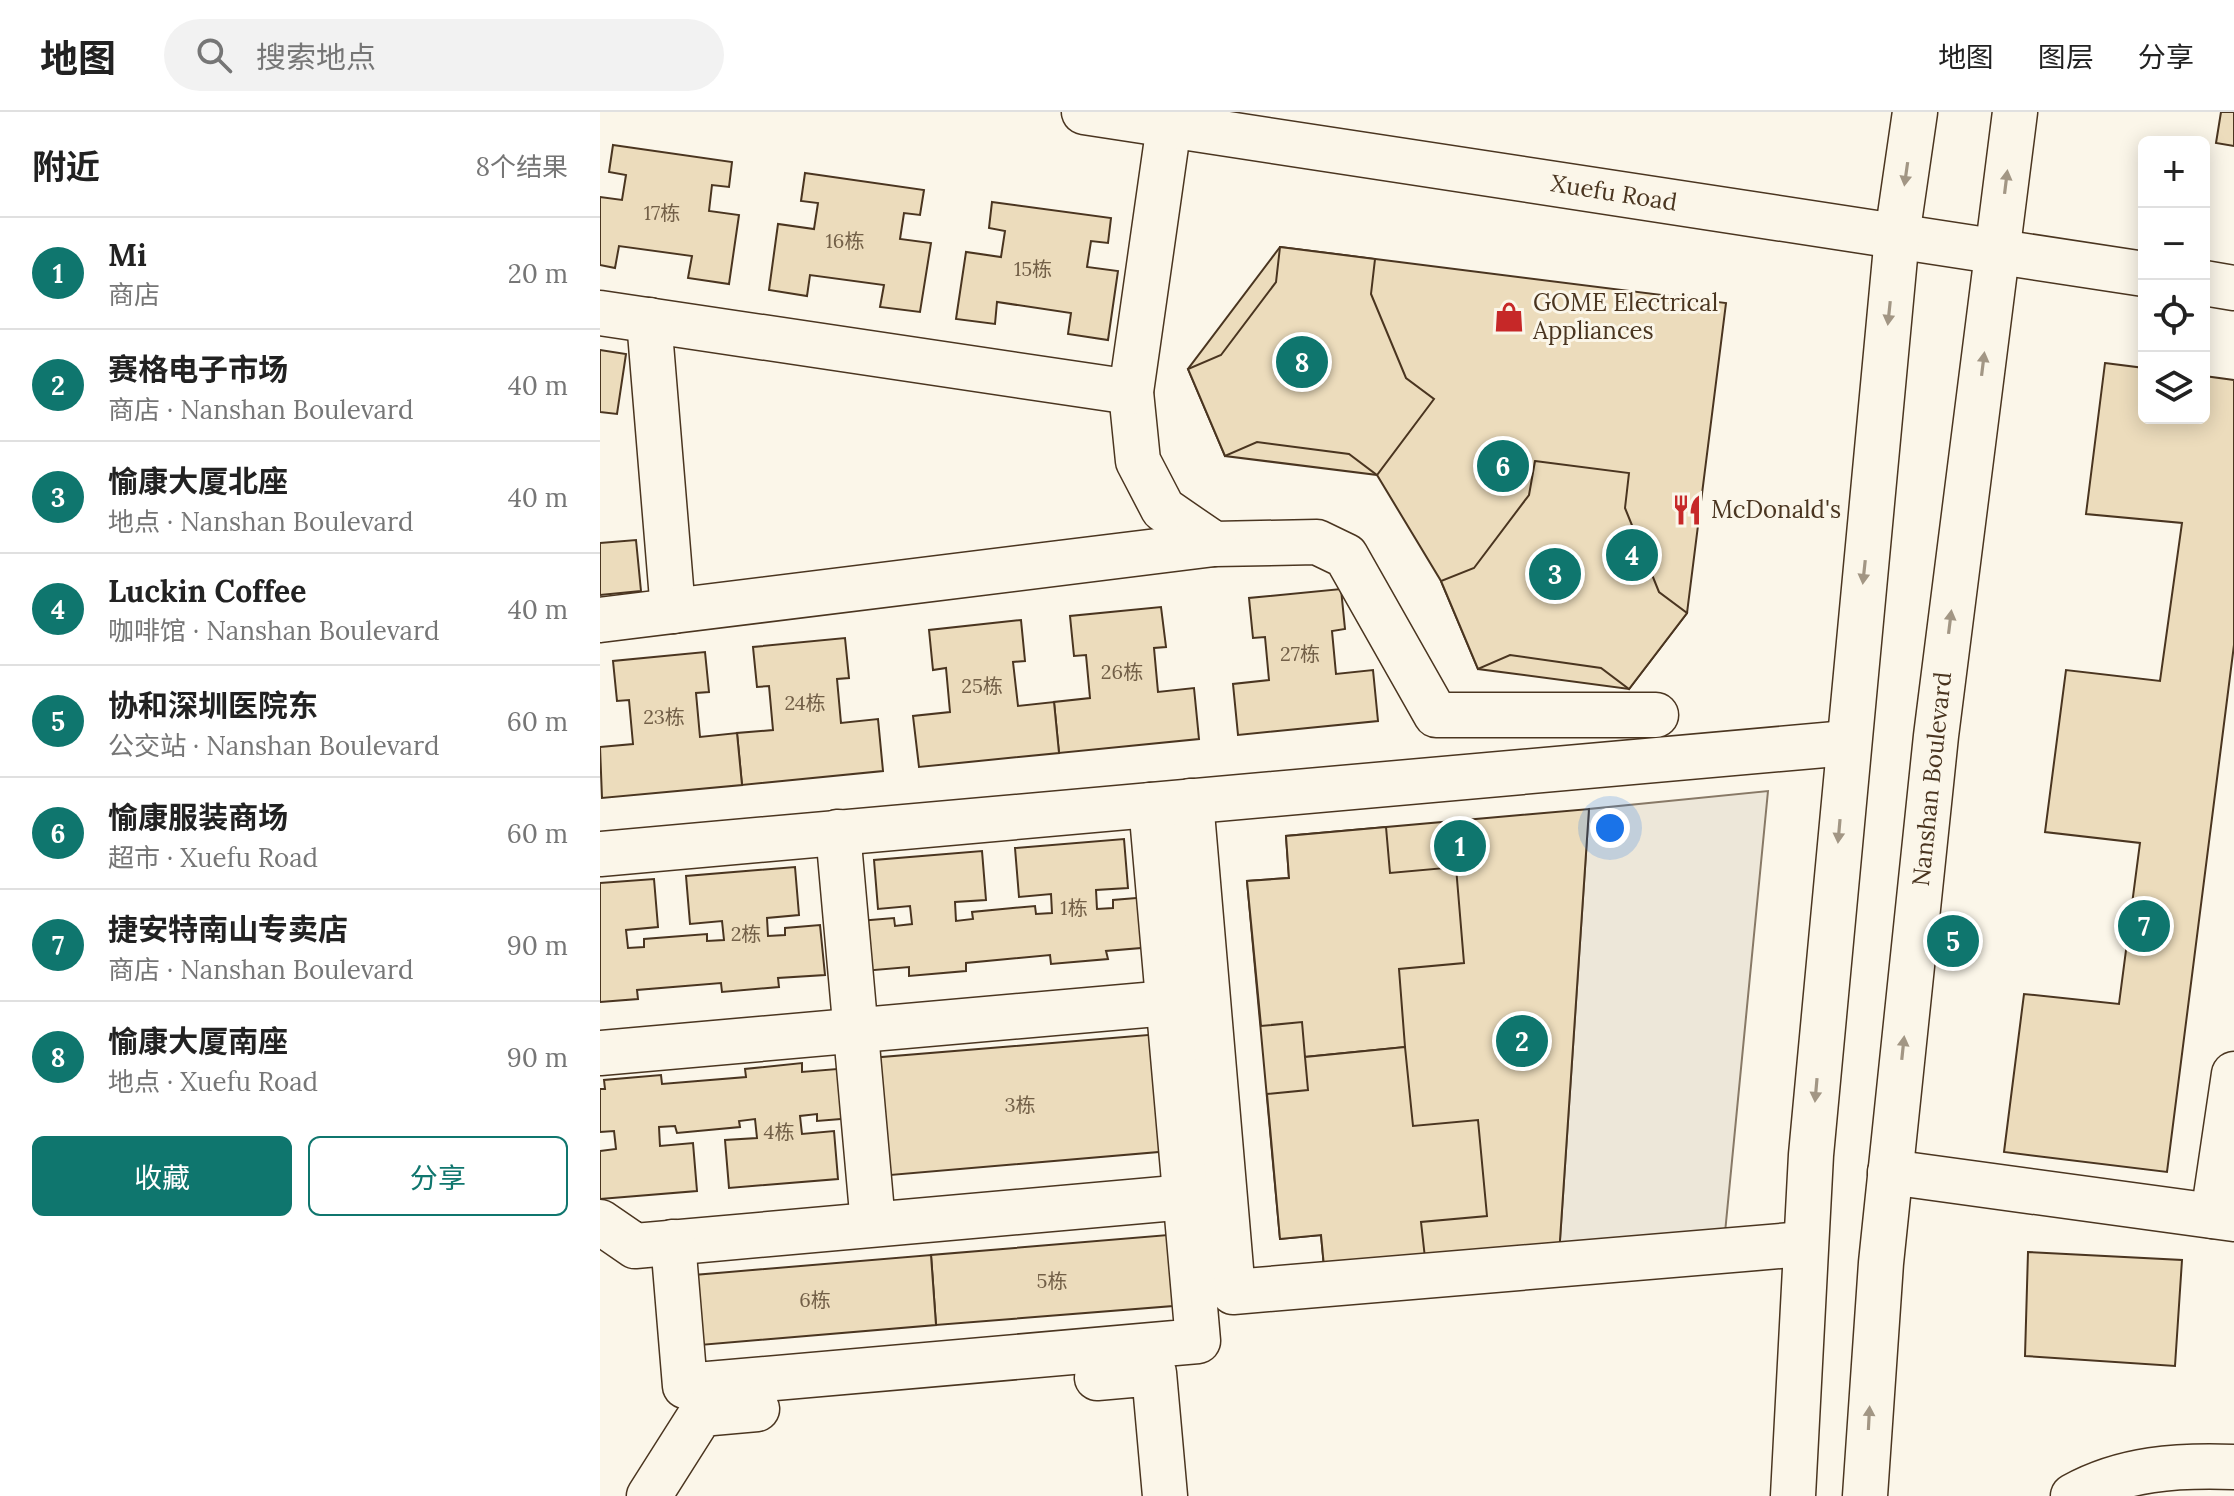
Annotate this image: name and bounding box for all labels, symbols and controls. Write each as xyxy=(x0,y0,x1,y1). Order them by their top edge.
search box xyxy=(164,19,724,91)
icon: search xyxy=(192,33,236,77)
text: 地图 xyxy=(40,34,116,82)
text: 搜索地点 xyxy=(256,38,376,76)
text: 地图 xyxy=(1938,39,1994,75)
text: 图层 xyxy=(2038,39,2094,75)
text: 分享 xyxy=(2138,39,2194,75)
map controls xyxy=(2138,136,2210,424)
button: + xyxy=(2138,136,2210,208)
text: 附近 xyxy=(32,145,100,188)
text: 8个结果 xyxy=(475,150,568,183)
one-way arrow xyxy=(1899,162,1912,187)
street label: Xuefu Road xyxy=(1549,167,1679,218)
one-way arrow xyxy=(2000,169,2013,194)
house number: 17栋 xyxy=(644,200,680,225)
button: − xyxy=(2138,208,2210,280)
house number: 16栋 xyxy=(826,228,864,253)
text: Mi xyxy=(108,236,147,274)
house number: 15栋 xyxy=(1014,256,1052,281)
text: 1 xyxy=(53,257,63,290)
text: 20 m xyxy=(508,257,568,290)
text: 商店 xyxy=(108,278,160,311)
button: locate xyxy=(2138,280,2210,352)
place label: GOME Electrical Appliances xyxy=(1532,287,1718,346)
shop icon: GOME Electrical Appliances xyxy=(1492,300,1526,334)
one-way arrow xyxy=(1883,301,1896,326)
pin: 8 xyxy=(1276,332,1328,392)
text: 赛格电子市场 xyxy=(108,350,288,388)
one-way arrow xyxy=(1977,351,1990,376)
button: layers xyxy=(2138,352,2210,424)
text: 2 xyxy=(51,369,65,402)
text: 40 m xyxy=(508,369,568,402)
text: 商店 · Nanshan Boulevard xyxy=(108,393,414,426)
pin: 6 xyxy=(1477,436,1529,496)
text: 愉康大厦北座 xyxy=(108,462,288,500)
text: 3 xyxy=(51,481,65,514)
text: 40 m xyxy=(508,481,568,514)
restaurant icon: McDonald's xyxy=(1670,493,1704,527)
place label: McDonald's xyxy=(1711,494,1841,525)
text: 地点 · Nanshan Boulevard xyxy=(108,505,414,538)
pin: 4 xyxy=(1606,525,1658,585)
pin: 3 xyxy=(1529,544,1581,604)
one-way arrow xyxy=(1857,560,1870,585)
text: Luckin Coffee xyxy=(108,572,306,610)
text: 4 xyxy=(51,593,65,626)
text: 40 m xyxy=(508,593,568,626)
one-way arrow xyxy=(1944,609,1957,634)
text: 咖啡馆 · Nanshan Boulevard xyxy=(108,614,440,647)
house number: 27栋 xyxy=(1280,641,1320,666)
house number: 26栋 xyxy=(1101,659,1143,684)
street label: Nanshan Boulevard xyxy=(1905,670,1958,888)
house number: 25栋 xyxy=(961,673,1003,698)
text: 协和深圳医院东 xyxy=(108,686,318,724)
house number: 24栋 xyxy=(784,690,826,715)
house number: 23栋 xyxy=(643,704,685,729)
text: 5 xyxy=(51,705,65,738)
text: 60 m xyxy=(507,705,568,738)
text: 公交站 · Nanshan Boulevard xyxy=(108,729,440,762)
text: 愉康服装商场 xyxy=(108,798,288,836)
your location xyxy=(1590,808,1630,848)
pin: 1 xyxy=(1434,816,1486,876)
text: 6 xyxy=(51,817,65,850)
text: 60 m xyxy=(507,817,568,850)
one-way arrow xyxy=(1833,819,1846,844)
text: 超市 · Xuefu Road xyxy=(108,841,318,874)
house number: 1栋 xyxy=(1060,895,1088,920)
pin: 7 xyxy=(2118,896,2170,956)
text: 捷安特南山专卖店 xyxy=(108,910,348,948)
pin: 5 xyxy=(1927,911,1979,971)
house number: 2栋 xyxy=(731,921,761,946)
text: 7 xyxy=(52,929,64,962)
text: 90 m xyxy=(507,929,568,962)
text: 商店 · Nanshan Boulevard xyxy=(108,953,414,986)
pin: 2 xyxy=(1496,1011,1548,1071)
text: 愉康大厦南座 xyxy=(108,1022,288,1060)
one-way arrow xyxy=(1897,1035,1910,1060)
text: 8 xyxy=(51,1041,65,1074)
text: 90 m xyxy=(507,1041,568,1074)
text: 地点 · Xuefu Road xyxy=(108,1065,318,1098)
one-way arrow xyxy=(1810,1078,1823,1103)
house number: 3栋 xyxy=(1004,1092,1036,1117)
house number: 4栋 xyxy=(764,1119,794,1144)
button: 收藏 xyxy=(32,1136,292,1216)
button: 分享 xyxy=(308,1136,568,1216)
house number: 5栋 xyxy=(1037,1268,1067,1293)
house number: 6栋 xyxy=(799,1287,831,1312)
one-way arrow xyxy=(1863,1405,1876,1430)

